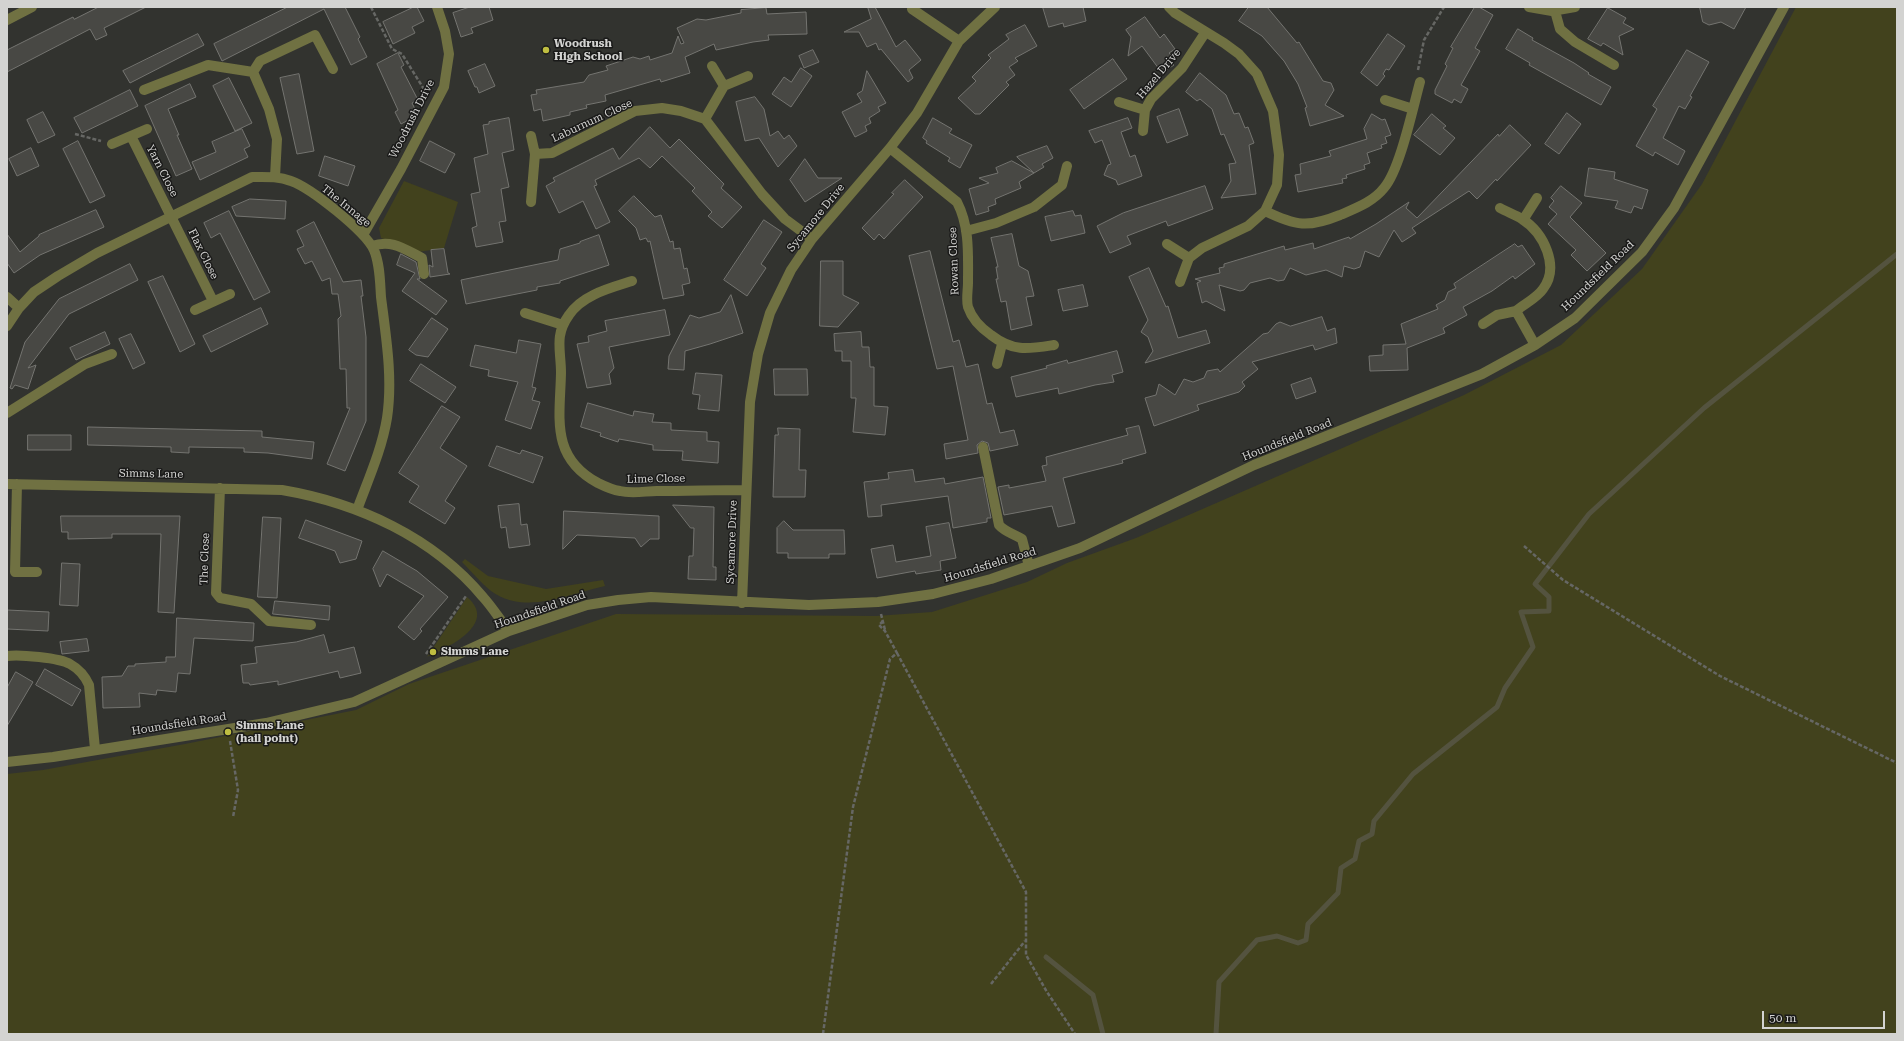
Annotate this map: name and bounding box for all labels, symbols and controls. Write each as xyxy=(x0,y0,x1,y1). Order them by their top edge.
place label: Woodrush High School xyxy=(554,37,622,63)
marker: Woodrush High School xyxy=(541,45,551,55)
street label: Hazel Drive xyxy=(1134,46,1184,102)
street label: Woodrush Drive xyxy=(386,77,438,161)
street label: Laburnum Close xyxy=(550,97,634,145)
street label: Yarn Close xyxy=(143,143,181,199)
street label: Sycamore Drive xyxy=(784,181,848,255)
street label: The Innage xyxy=(319,182,373,230)
street label: Flax Close xyxy=(185,227,221,281)
street label: Rowan Close xyxy=(946,227,962,295)
street label: Houndsfield Road xyxy=(1559,238,1637,314)
street label: Houndsfield Road xyxy=(1240,416,1334,464)
street label: Simms Lane xyxy=(119,467,183,481)
street label: Lime Close xyxy=(627,472,685,486)
street label: Sycamore Drive xyxy=(724,500,740,584)
street label: The Close xyxy=(197,533,213,585)
street label: Houndsfield Road xyxy=(942,545,1038,585)
street label: Houndsfield Road xyxy=(493,588,587,632)
place label: Simms Lane xyxy=(441,645,509,659)
marker: Simms Lane xyxy=(428,647,438,657)
street label: Houndsfield Road xyxy=(131,710,227,738)
place label: Simms Lane (hail point) xyxy=(236,719,304,745)
marker: Simms Lane (hail point) xyxy=(223,727,233,737)
scale bar xyxy=(1764,1003,1887,1029)
text: 50 m xyxy=(1769,1011,1796,1025)

